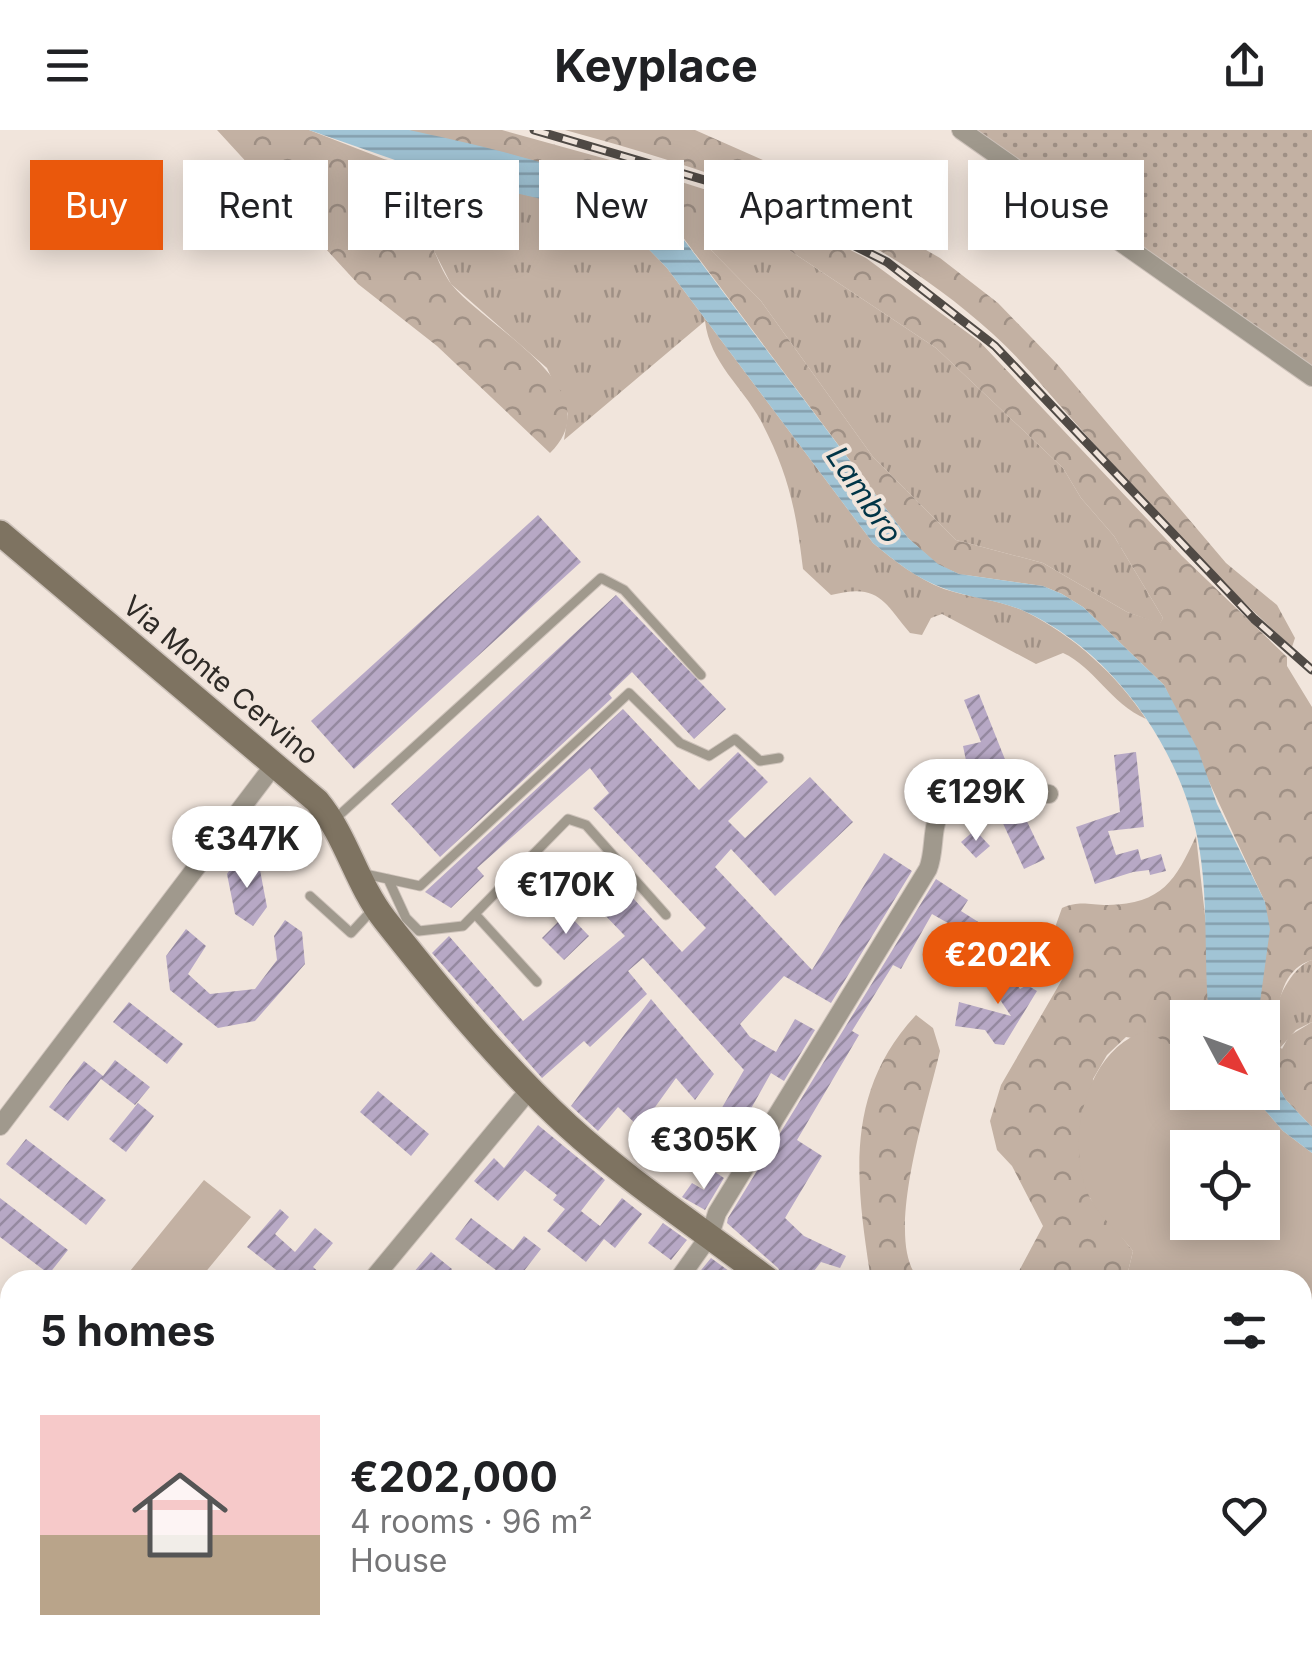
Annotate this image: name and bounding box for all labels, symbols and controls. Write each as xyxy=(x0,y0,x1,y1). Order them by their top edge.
icon: menu xyxy=(40,38,95,93)
text: Keyplace xyxy=(554,38,758,93)
icon: share xyxy=(1217,38,1272,93)
chip: Buy xyxy=(30,160,163,250)
chip: Rent xyxy=(183,160,328,250)
chip: Filters xyxy=(348,160,519,250)
chip: New xyxy=(539,160,684,250)
chip: Apartment xyxy=(704,160,948,250)
chip: House xyxy=(968,160,1144,250)
water label: Lambro xyxy=(819,439,910,550)
street label: Via Monte Cervino xyxy=(116,588,326,772)
pin: €129K xyxy=(906,759,1046,844)
text: €129K xyxy=(926,772,1026,811)
pin: €347K xyxy=(177,806,317,891)
text: €347K xyxy=(194,819,300,858)
pin: €170K xyxy=(496,852,636,937)
text: €170K xyxy=(517,865,615,904)
pin: €202K xyxy=(928,922,1068,1007)
text: €202K xyxy=(945,935,1051,974)
north arrow xyxy=(1170,1000,1280,1110)
map controls xyxy=(1170,1000,1280,1240)
pin: €305K xyxy=(634,1107,774,1192)
text: €305K xyxy=(650,1120,758,1159)
button: locate xyxy=(1170,1130,1280,1240)
icon: filters xyxy=(1217,1303,1272,1358)
text: 5 homes xyxy=(40,1305,216,1356)
text: €202,000 xyxy=(350,1451,558,1502)
icon: home xyxy=(120,1455,240,1575)
icon: heart xyxy=(1217,1488,1272,1543)
text: 4 rooms · 96 m² xyxy=(350,1502,593,1541)
text: House xyxy=(350,1541,447,1580)

